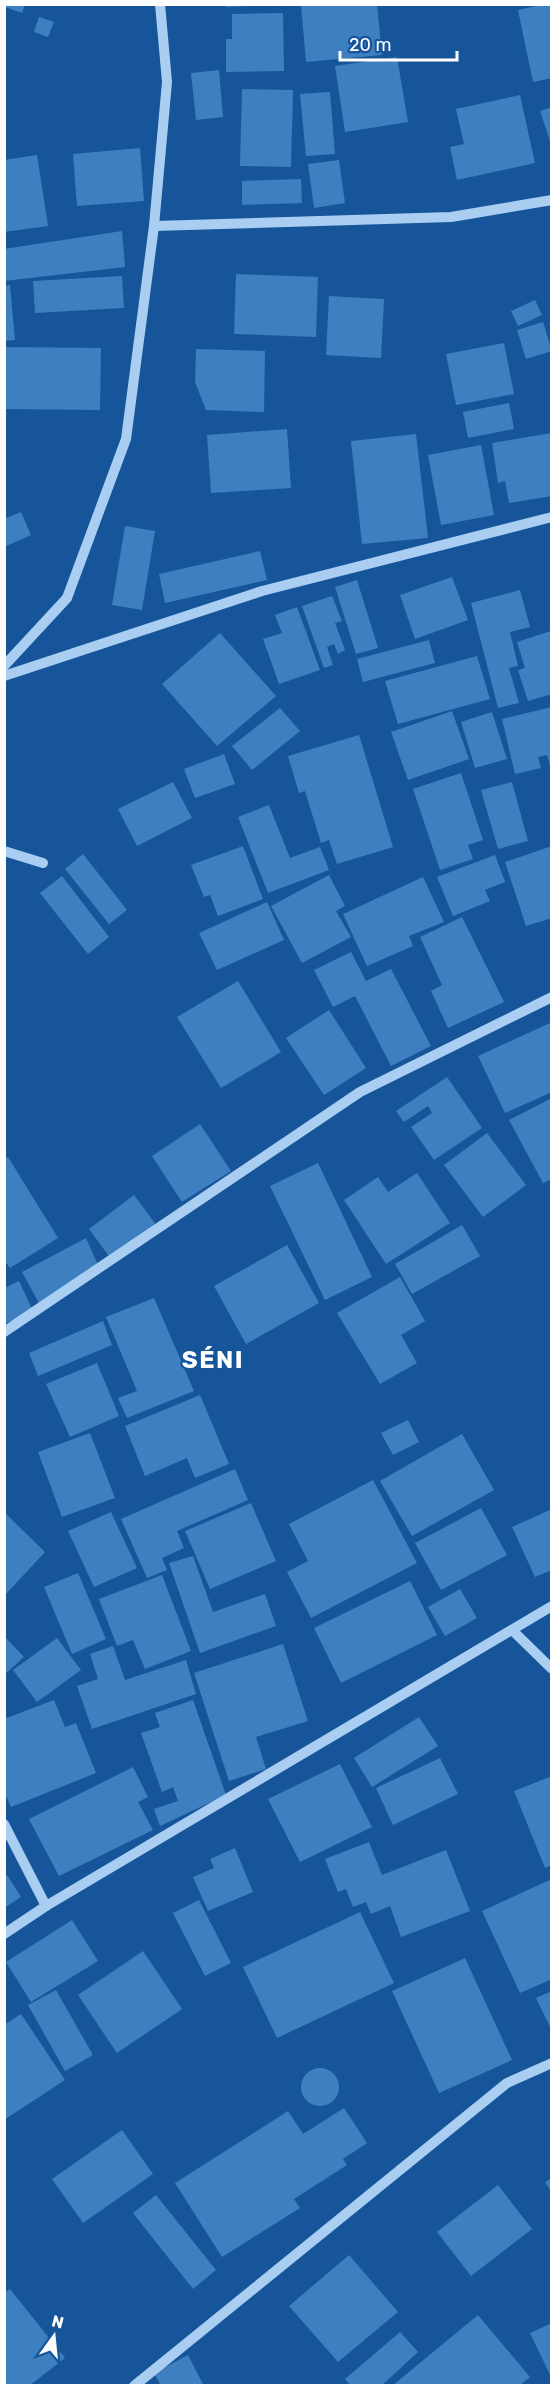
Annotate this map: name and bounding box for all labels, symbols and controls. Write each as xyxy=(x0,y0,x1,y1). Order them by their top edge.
scale bar xyxy=(340,24,457,62)
text: 20 m xyxy=(349,34,391,56)
district label: SÉNI xyxy=(182,1346,244,1374)
north arrow xyxy=(24,2306,84,2366)
text: N xyxy=(50,2311,66,2333)

